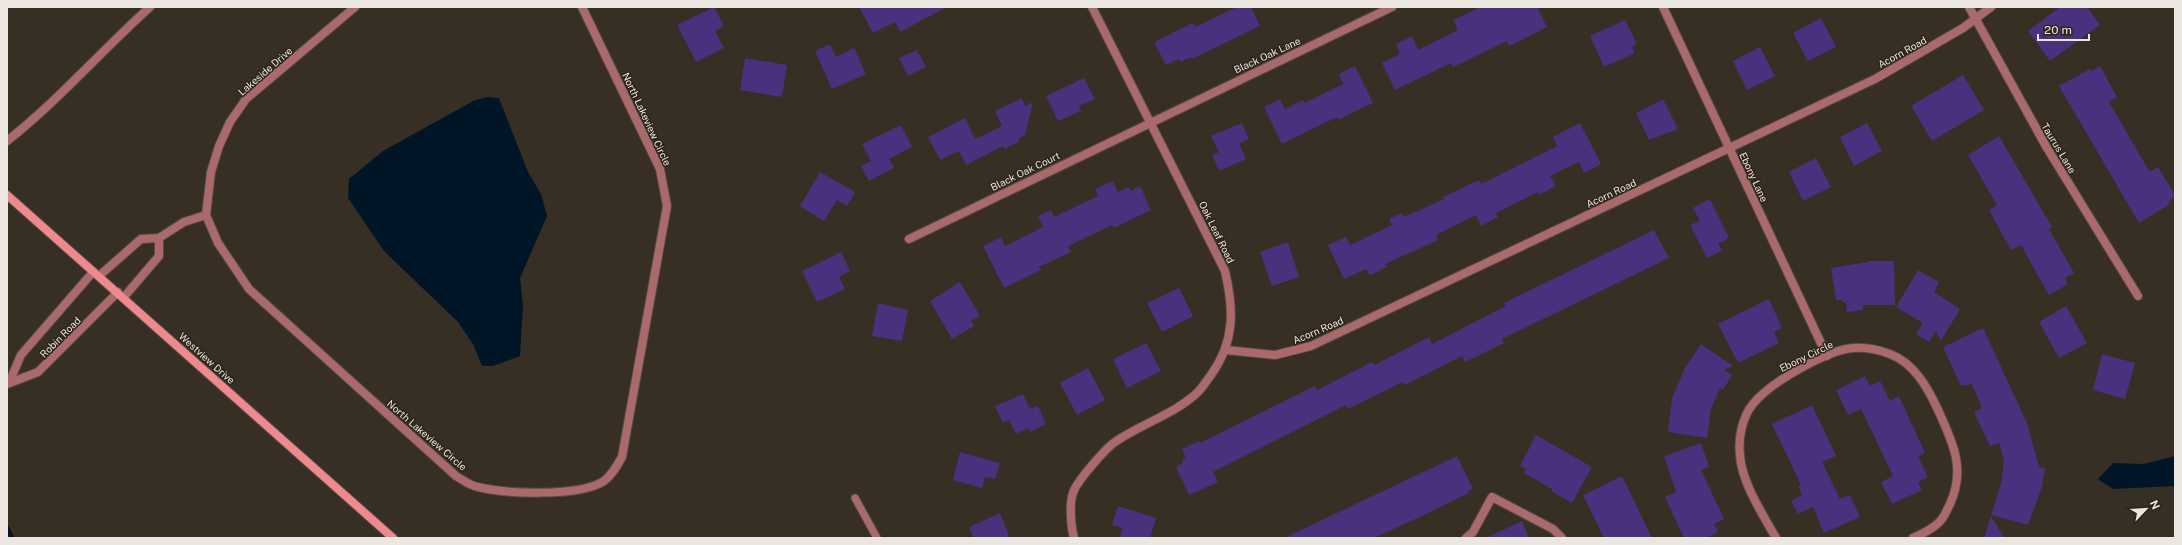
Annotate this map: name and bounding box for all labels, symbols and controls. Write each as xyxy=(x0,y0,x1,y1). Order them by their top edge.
scale bar xyxy=(2038,16,2089,42)
text: 20 m xyxy=(2044,23,2072,37)
street label: Black Oak Lane xyxy=(1232,34,1302,76)
street label: Acorn Road xyxy=(1876,34,1928,70)
street label: Lakeside Drive xyxy=(236,44,295,98)
street label: North Lakeview Circle xyxy=(620,70,674,168)
street label: Taurus Lane xyxy=(2039,121,2079,176)
street label: Black Oak Court xyxy=(988,149,1062,193)
street label: Ebony Lane xyxy=(1737,150,1771,204)
street label: Acorn Road xyxy=(1584,176,1638,210)
street label: Oak Leaf Road xyxy=(1197,199,1237,265)
street label: Robin Road xyxy=(37,314,83,360)
street label: Acorn Road xyxy=(1291,314,1345,346)
street label: Westview Drive xyxy=(177,330,238,386)
street label: Ebony Circle xyxy=(1777,338,1835,374)
street label: North Lakeview Circle xyxy=(385,397,469,473)
north arrow xyxy=(2126,489,2166,529)
text: N xyxy=(2148,498,2162,511)

